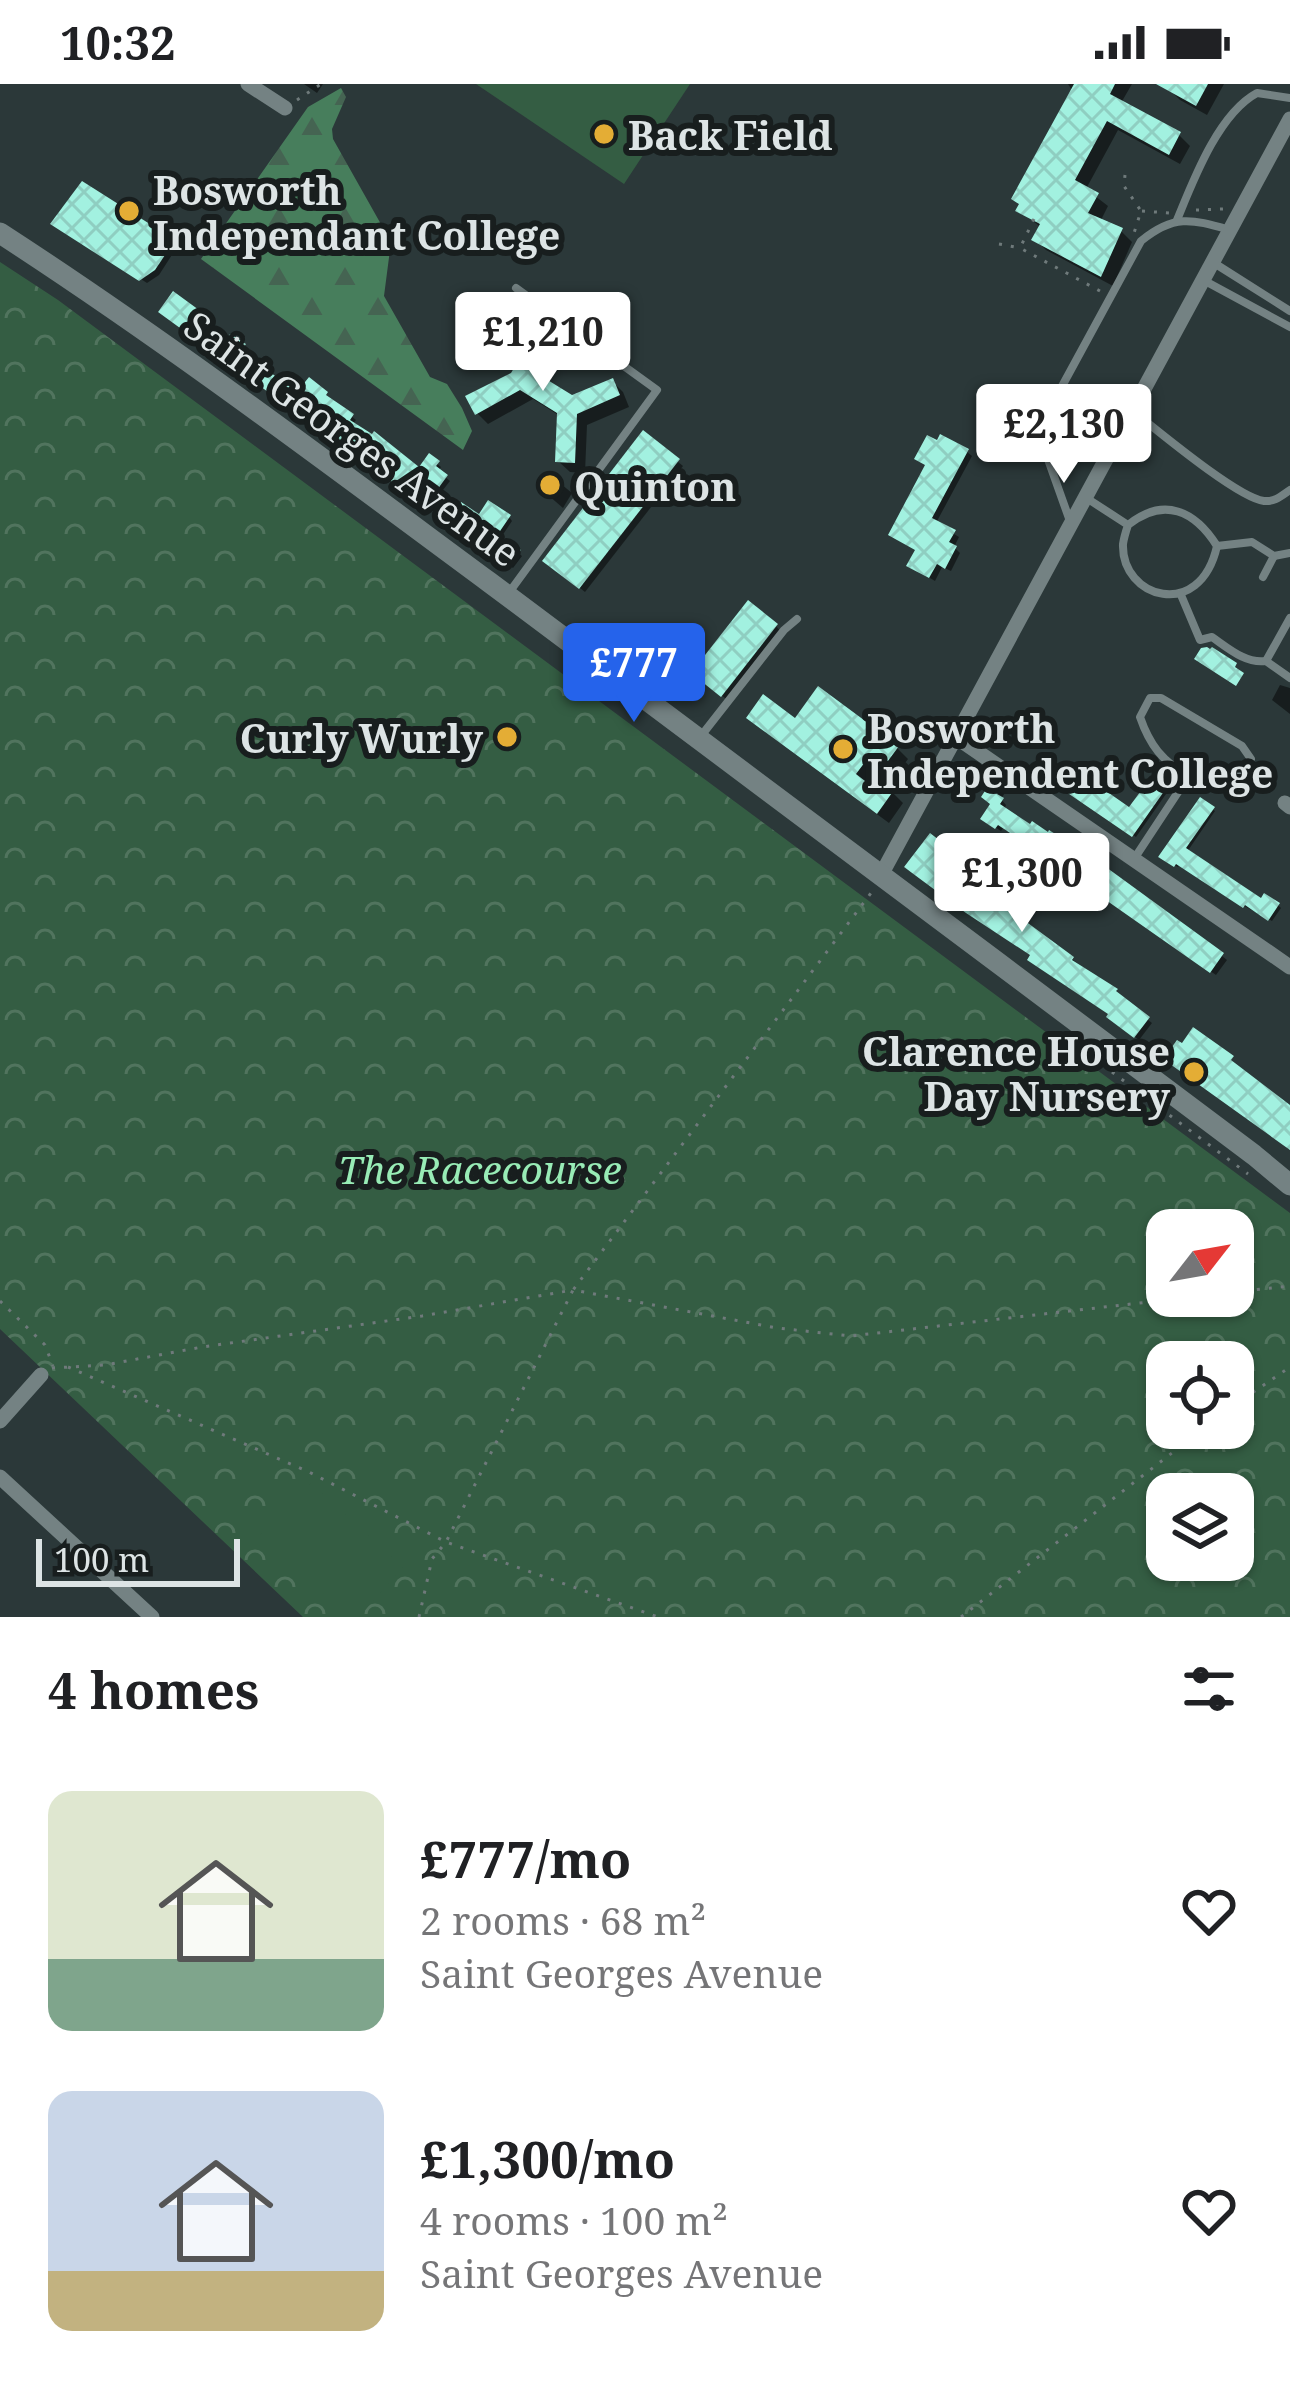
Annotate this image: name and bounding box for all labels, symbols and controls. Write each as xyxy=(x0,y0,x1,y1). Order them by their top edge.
text: 10:32 xyxy=(60,12,175,73)
place label: Back Field xyxy=(628,108,832,161)
marker: Back Field xyxy=(591,121,617,147)
place label: Bosworth Independant College xyxy=(153,163,560,261)
marker: Bosworth Independant College xyxy=(116,198,142,224)
pin: £1,210 xyxy=(445,292,641,394)
street label: Saint Georges Avenue xyxy=(174,298,532,578)
text: £1,210 xyxy=(482,304,604,357)
pin: £2,130 xyxy=(966,384,1162,486)
text: £2,130 xyxy=(1003,396,1125,449)
place label: Quinton xyxy=(574,459,736,512)
marker: Quinton xyxy=(537,472,563,498)
pin: £777 xyxy=(563,623,705,725)
text: £777 xyxy=(590,635,678,688)
place label: Bosworth Independent College xyxy=(867,701,1273,799)
place label: Curly Wurly xyxy=(240,711,483,764)
marker: Curly Wurly xyxy=(494,724,520,750)
marker: Bosworth Independent College xyxy=(830,736,856,762)
pin: £1,300 xyxy=(924,833,1120,935)
text: £1,300 xyxy=(961,845,1083,898)
place label: Clarence House Day Nursery xyxy=(862,1024,1170,1122)
marker: Clarence House Day Nursery xyxy=(1181,1059,1207,1085)
park label: The Racecourse xyxy=(338,1142,622,1195)
north arrow xyxy=(1146,1209,1254,1317)
map controls xyxy=(1146,1209,1254,1581)
button: locate xyxy=(1146,1341,1254,1449)
button: layers xyxy=(1146,1473,1254,1581)
scale bar xyxy=(36,1533,240,1586)
text: 100 m xyxy=(54,1537,149,1582)
text: 4 homes xyxy=(48,1654,259,1724)
icon: filters xyxy=(1176,1656,1242,1722)
text: £777/mo xyxy=(420,1823,631,1893)
icon: home xyxy=(144,1839,288,1983)
icon: heart xyxy=(1176,1878,1242,1944)
text: 2 rooms · 68 m² xyxy=(420,1893,706,1946)
text: Saint Georges Avenue xyxy=(420,1946,823,1999)
text: £1,300/mo xyxy=(420,2123,675,2193)
icon: home xyxy=(144,2139,288,2283)
icon: heart xyxy=(1176,2178,1242,2244)
text: 4 rooms · 100 m² xyxy=(420,2193,728,2246)
text: Saint Georges Avenue xyxy=(420,2246,823,2299)

